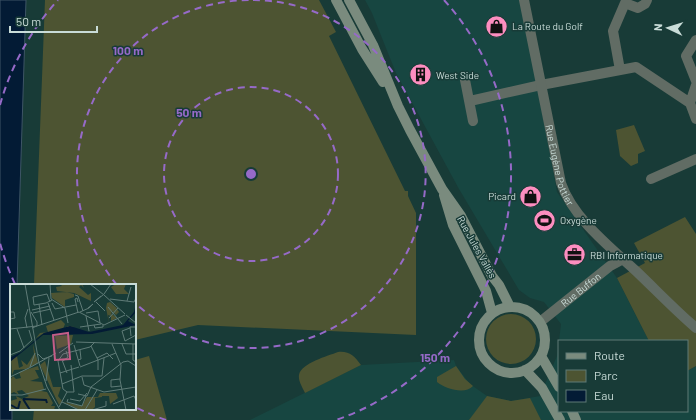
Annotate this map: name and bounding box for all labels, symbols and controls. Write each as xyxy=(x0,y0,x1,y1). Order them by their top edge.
scale bar xyxy=(10,8,97,34)
north arrow xyxy=(648,8,688,48)
shop icon: La Route du Golf xyxy=(484,13,510,39)
text: 50 m xyxy=(16,14,41,28)
place label: La Route du Golf xyxy=(512,20,583,32)
text: N xyxy=(651,23,664,31)
text: 100 m xyxy=(113,43,143,57)
building icon: West Side xyxy=(408,62,434,88)
place label: West Side xyxy=(436,69,479,81)
text: 50 m xyxy=(176,105,202,119)
street label: Rue Eugène Pottier xyxy=(543,123,577,208)
centre of rings xyxy=(244,167,258,181)
shop icon: Picard xyxy=(518,183,544,209)
place label: Picard xyxy=(488,190,516,202)
sports icon: Oxygène xyxy=(532,207,558,233)
street label: Rue Jules Vallès xyxy=(455,214,499,280)
place label: Oxygène xyxy=(560,214,597,226)
office icon: RBI Informatique xyxy=(562,242,588,268)
place label: RBI Informatique xyxy=(590,249,663,261)
street label: Rue Buffon xyxy=(558,270,603,309)
inset map xyxy=(10,284,136,410)
legend xyxy=(558,340,688,412)
text: Route xyxy=(594,348,625,362)
text: 150 m xyxy=(420,350,450,364)
text: Parc xyxy=(594,368,618,382)
text: Eau xyxy=(594,388,614,402)

